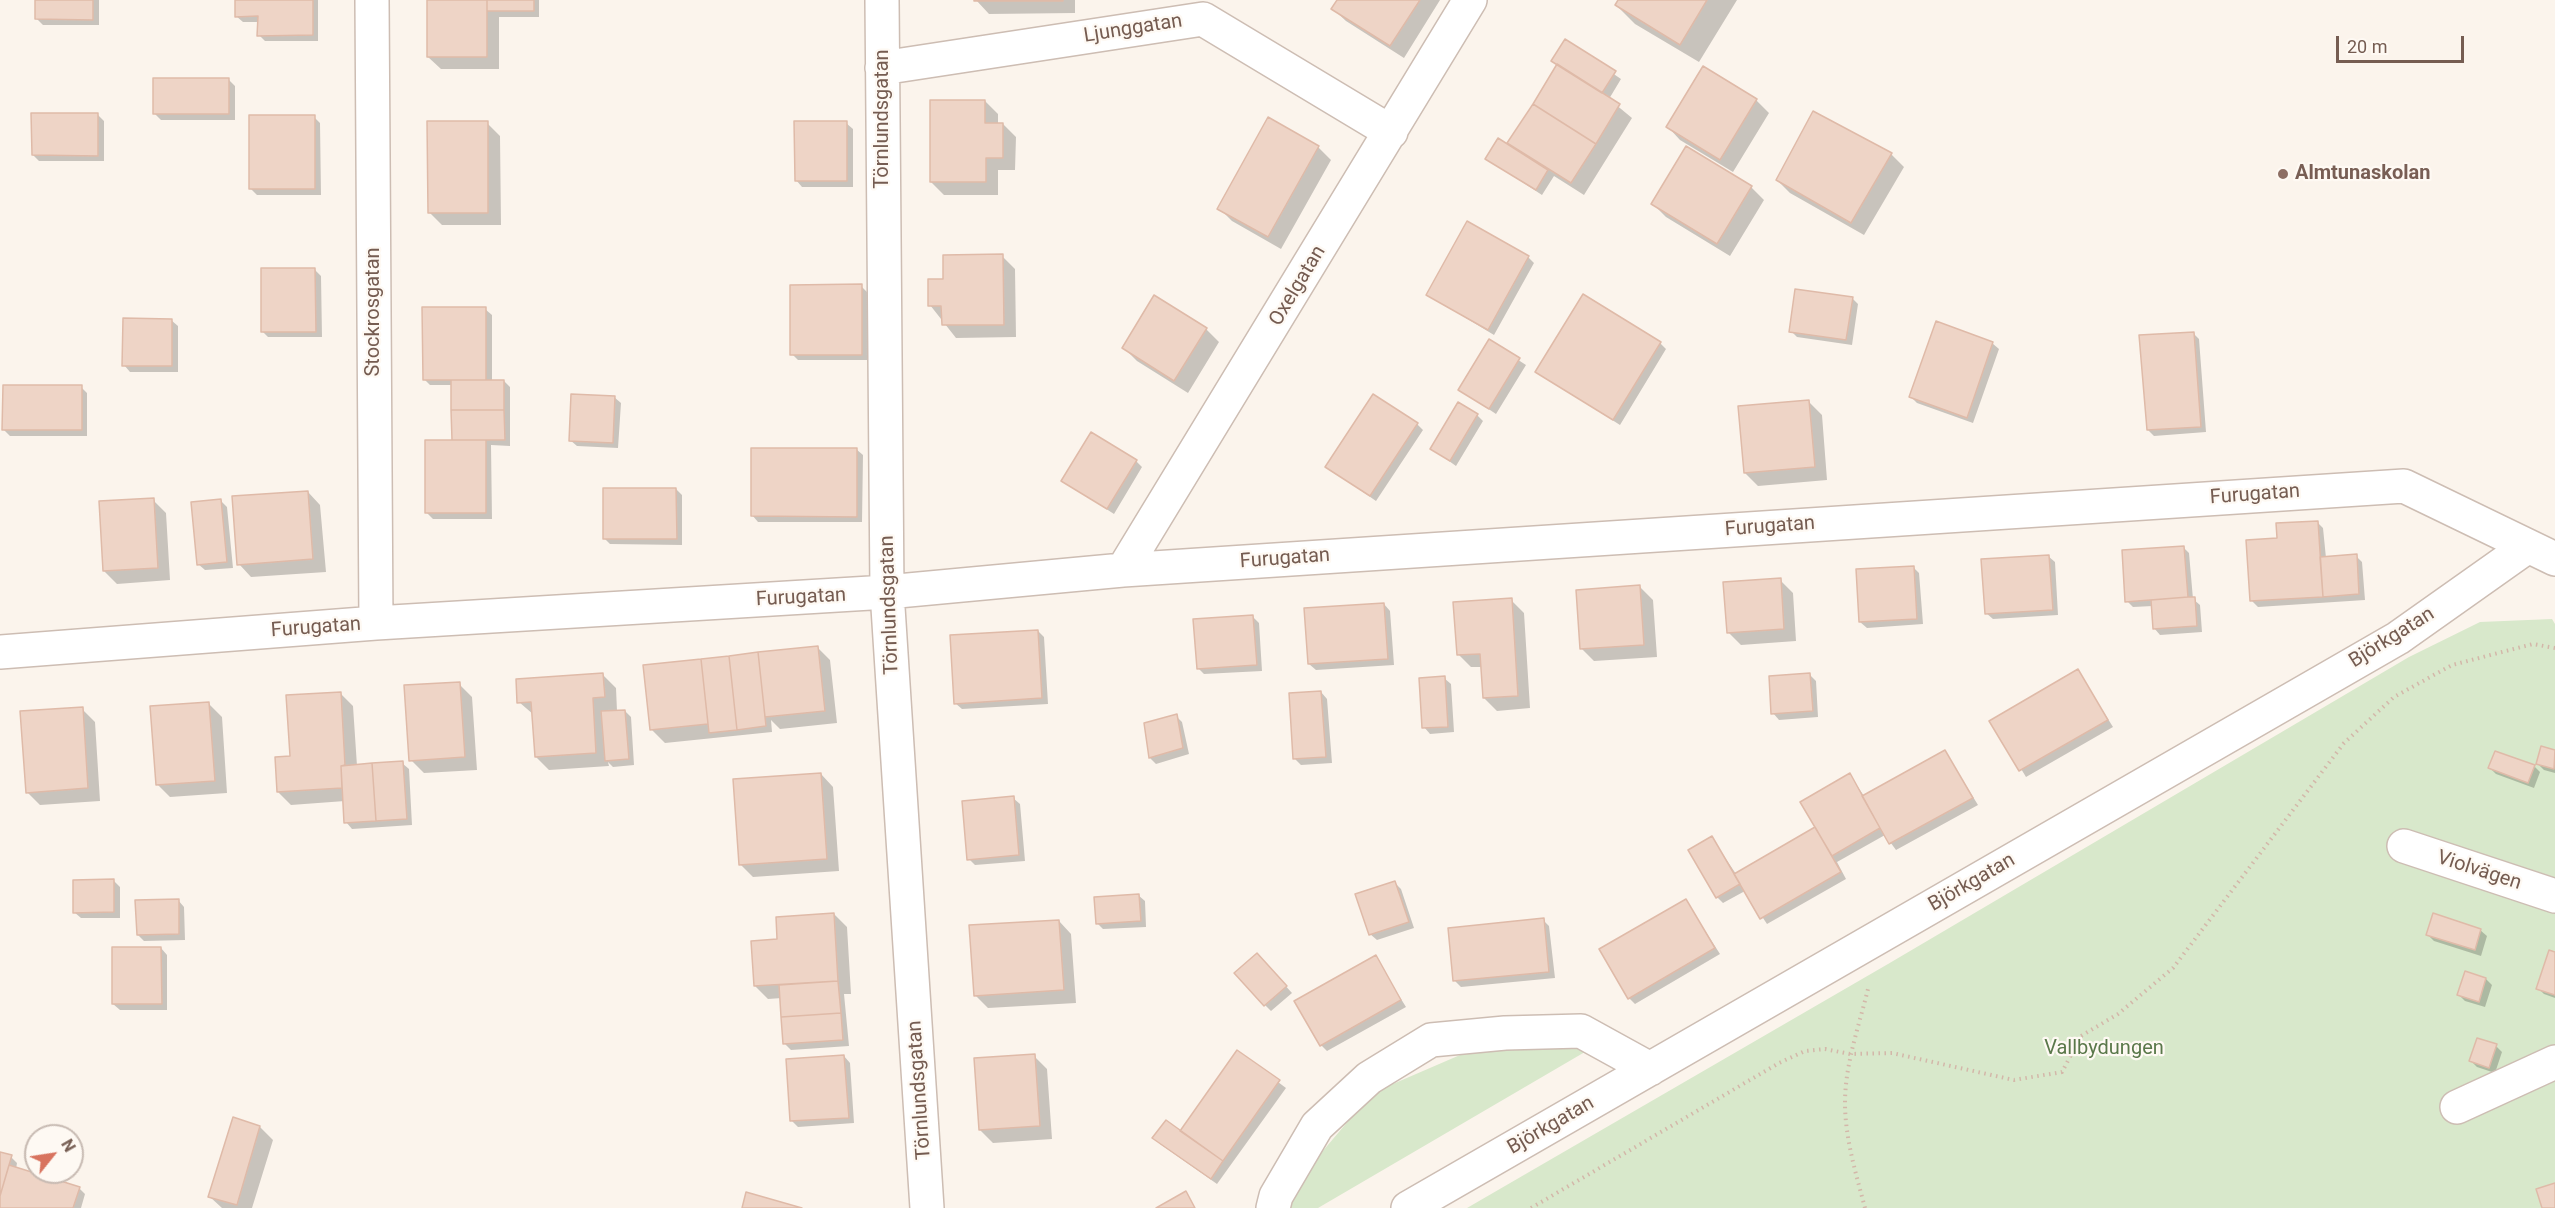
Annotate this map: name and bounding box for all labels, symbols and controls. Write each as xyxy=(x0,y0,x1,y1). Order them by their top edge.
street label: Ljunggatan xyxy=(1082,9,1184,49)
scale bar xyxy=(2339,24,2466,62)
text: 20 m xyxy=(2347,36,2387,57)
street label: Törnlundsgatan xyxy=(871,49,895,189)
place label: Almtunaskolan xyxy=(2295,162,2430,186)
marker: Almtunaskolan xyxy=(2276,167,2290,181)
street label: Oxelgatan xyxy=(1265,241,1331,331)
street label: Stockrosgatan xyxy=(362,247,386,377)
street label: Furugatan xyxy=(2209,480,2301,510)
street label: Furugatan xyxy=(1724,512,1816,542)
street label: Törnlundsgatan xyxy=(876,535,904,675)
street label: Furugatan xyxy=(1239,544,1331,574)
street label: Furugatan xyxy=(755,584,847,612)
street label: Björkgatan xyxy=(2345,602,2439,674)
street label: Furugatan xyxy=(270,613,362,643)
street label: Violvägen xyxy=(2434,846,2524,896)
street label: Björkgatan xyxy=(1924,849,2020,917)
street label: Törnlundsgatan xyxy=(903,1020,937,1160)
park label: Vallbydungen xyxy=(2044,1037,2164,1061)
street label: Björkgatan xyxy=(1503,1092,1599,1160)
north arrow xyxy=(24,1124,84,1184)
text: N xyxy=(57,1136,79,1155)

